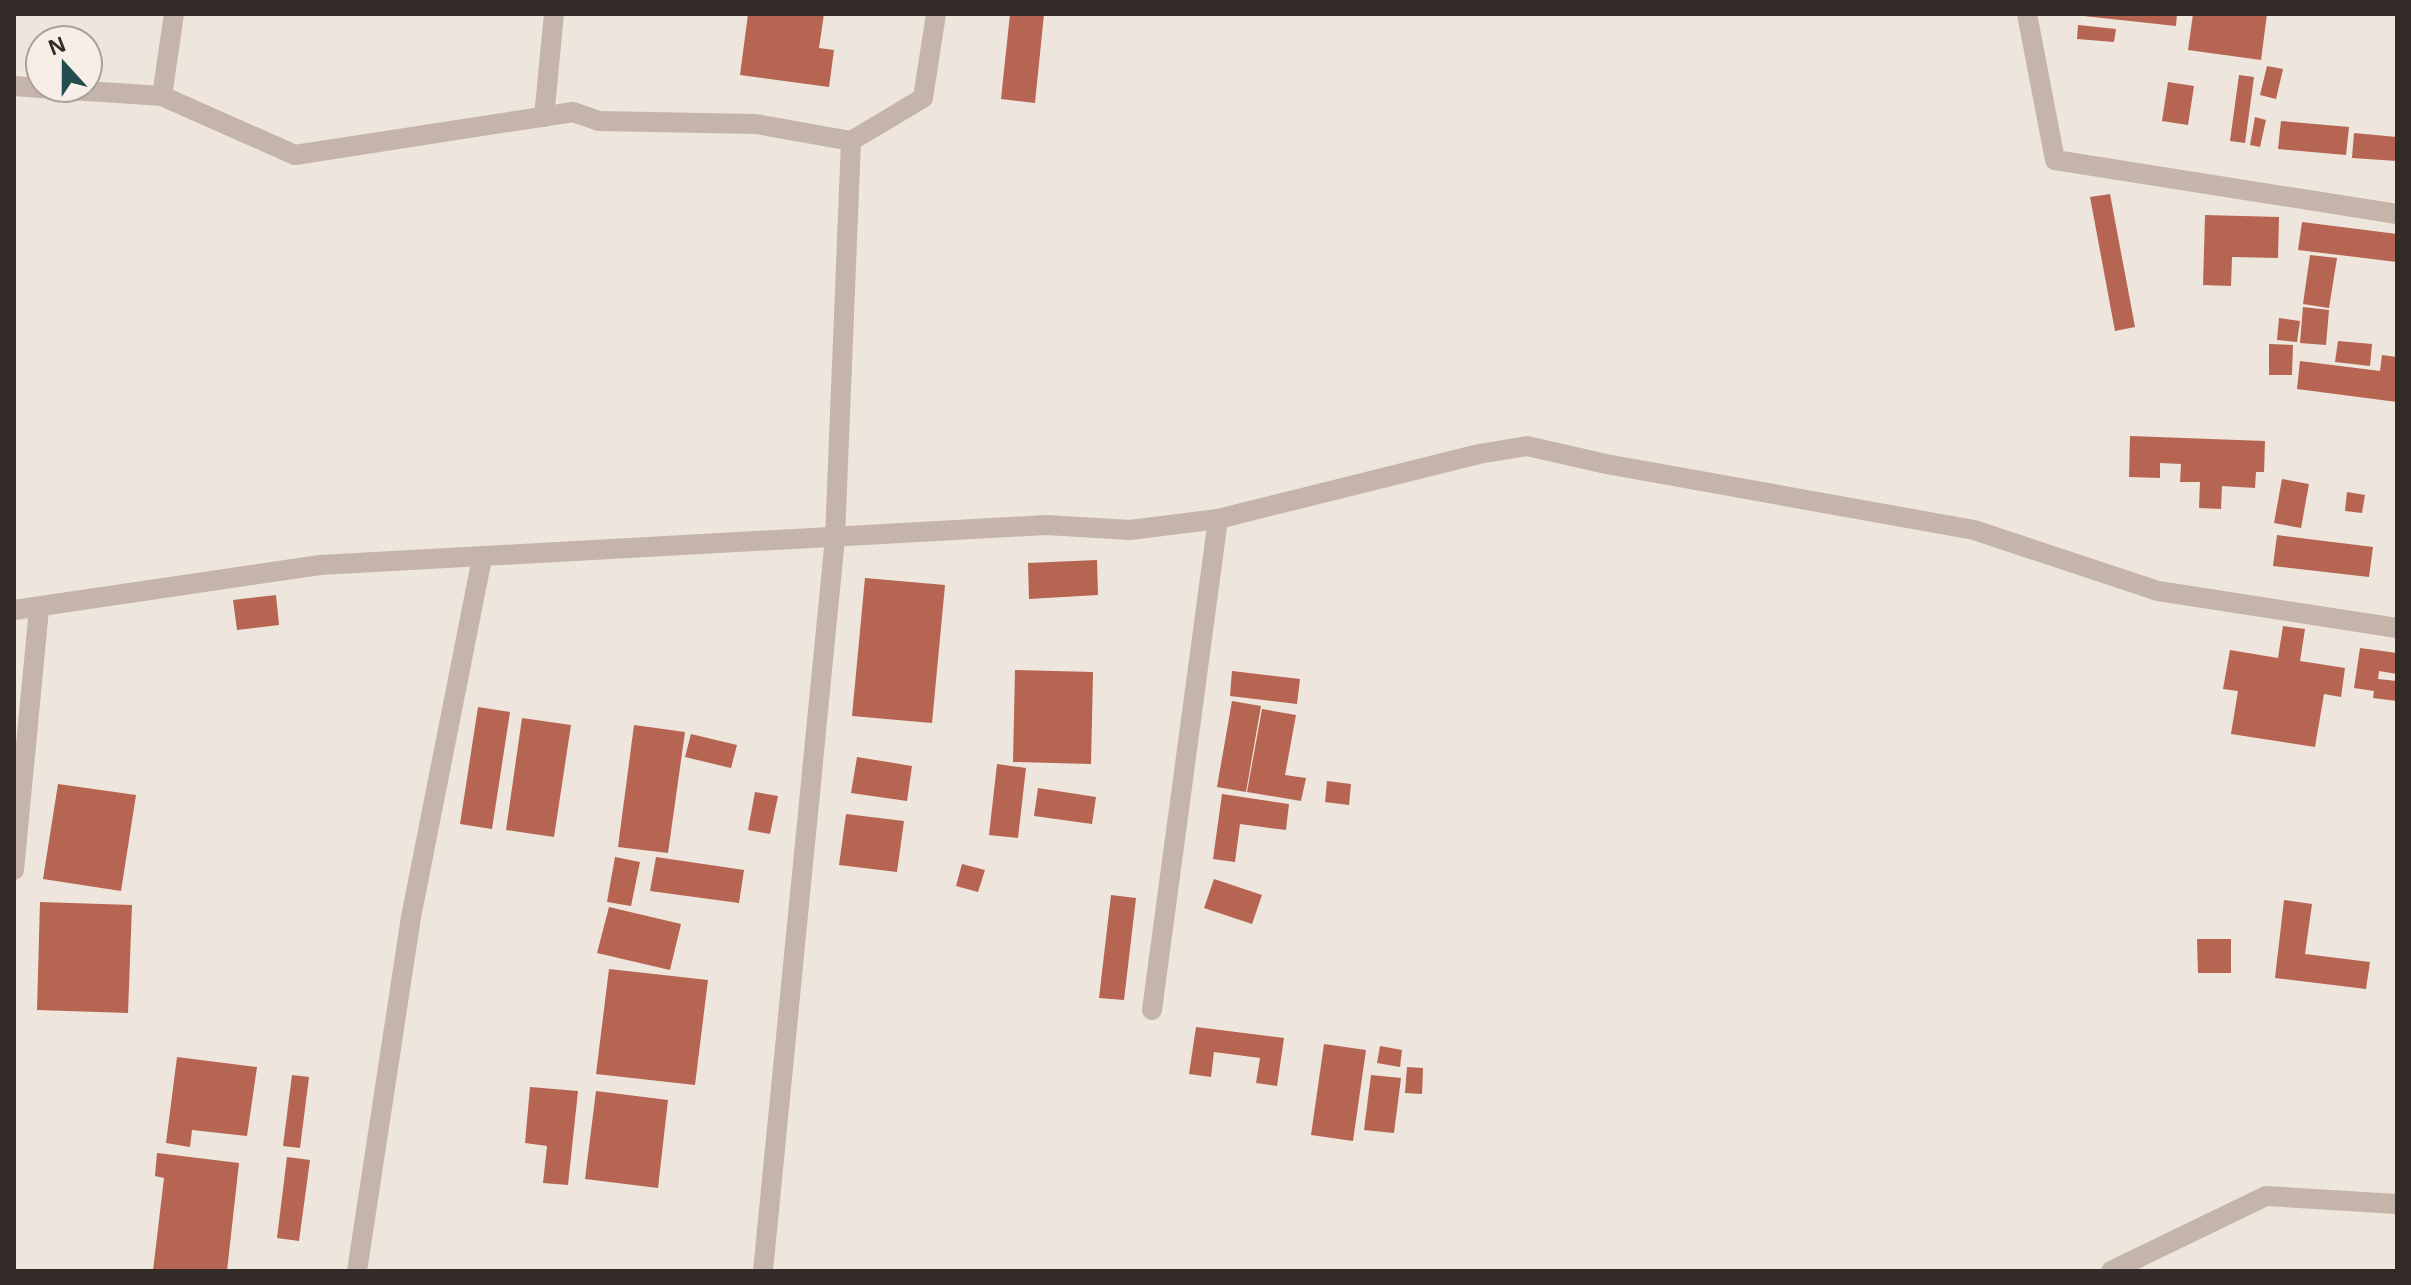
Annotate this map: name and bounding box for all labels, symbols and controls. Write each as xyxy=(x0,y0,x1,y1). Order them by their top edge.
north arrow xyxy=(24,24,104,104)
text: N xyxy=(45,31,69,60)

